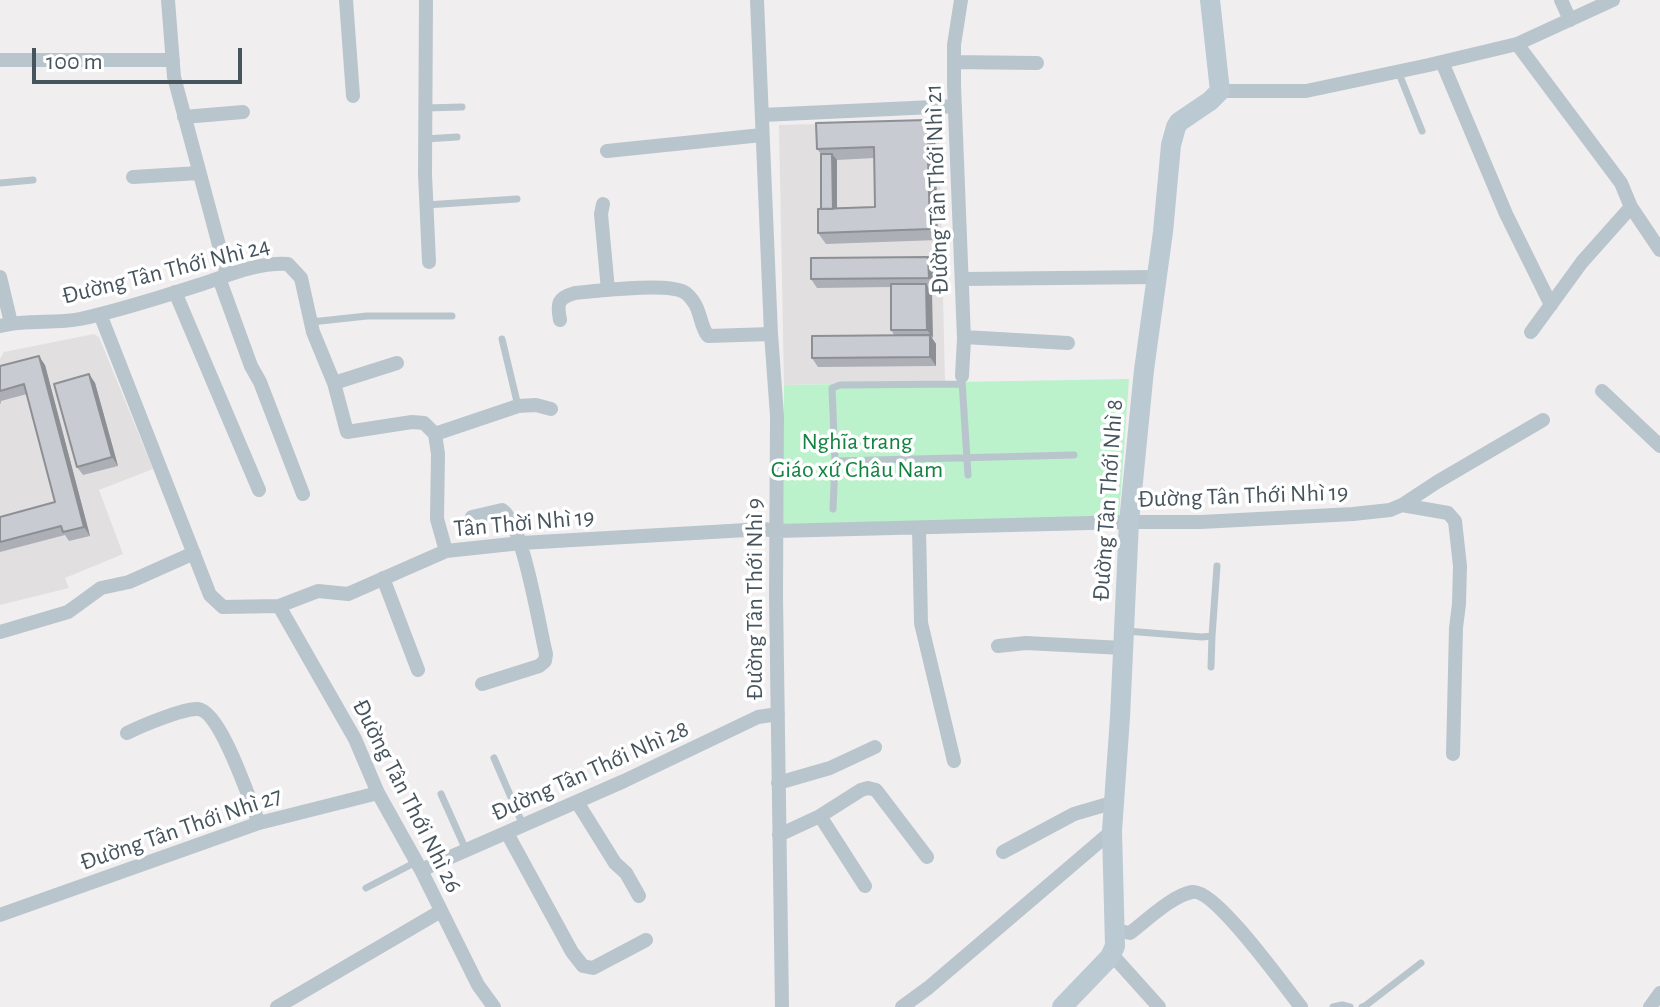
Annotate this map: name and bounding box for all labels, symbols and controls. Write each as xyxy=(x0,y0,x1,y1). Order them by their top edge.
scale bar xyxy=(36,32,246,82)
text: 100 m xyxy=(46,50,103,74)
street label: Đường Tân Thới Nhì 21 xyxy=(919,83,955,295)
street label: Đường Tân Thới Nhì 24 xyxy=(59,231,273,311)
street label: Đường Tân Thới Nhì 8 xyxy=(1087,398,1129,602)
park label: Nghĩa trang Giáo xứ Châu Nam xyxy=(771,428,943,484)
street label: Đường Tân Thới Nhì 19 xyxy=(1137,478,1349,514)
street label: Đường Tân Thới Nhì 9 xyxy=(741,498,769,700)
street label: Tân Thời Nhì 19 xyxy=(452,503,596,543)
street label: Đường Tân Thới Nhì 26 xyxy=(346,694,468,898)
street label: Đường Tân Thới Nhì 28 xyxy=(487,714,693,828)
street label: Đường Tân Thới Nhì 27 xyxy=(76,781,286,877)

